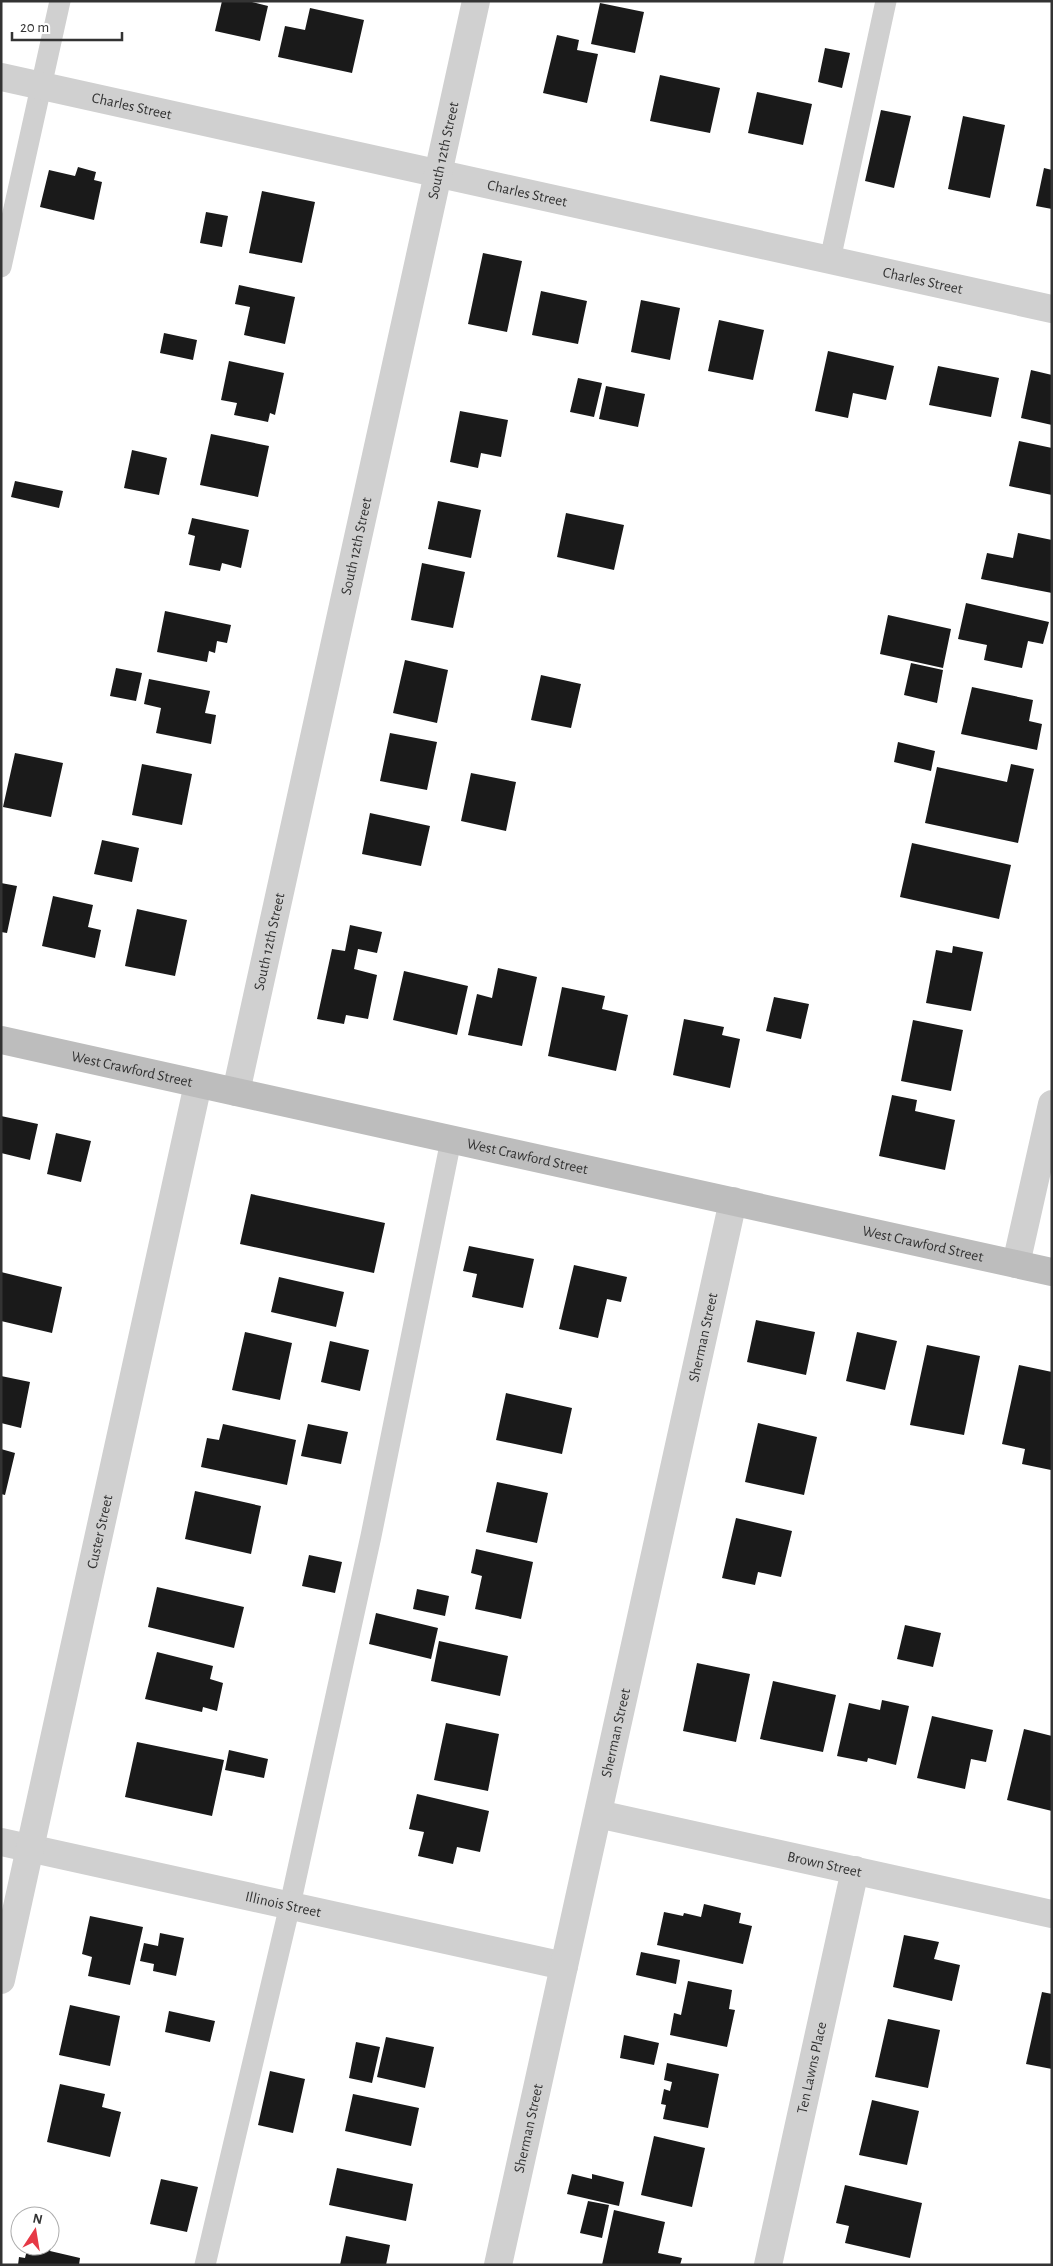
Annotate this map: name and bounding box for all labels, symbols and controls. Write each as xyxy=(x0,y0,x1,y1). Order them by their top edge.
scale bar xyxy=(12,10,122,42)
text: 20 m xyxy=(20,20,49,35)
street label: Charles Street xyxy=(91,90,173,122)
street label: South 12th Street xyxy=(425,100,461,201)
street label: Charles Street xyxy=(486,177,569,209)
street label: Charles Street xyxy=(881,264,964,297)
street label: South 12th Street xyxy=(338,496,374,596)
street label: South 12th Street xyxy=(251,891,287,992)
street label: West Crawford Street xyxy=(70,1048,194,1090)
street label: West Crawford Street xyxy=(465,1136,589,1177)
street label: West Crawford Street xyxy=(861,1223,985,1264)
street label: Sherman Street xyxy=(686,1291,720,1383)
street label: Custer Street xyxy=(84,1493,115,1570)
street label: Sherman Street xyxy=(598,1687,633,1779)
street label: Brown Street xyxy=(786,1848,863,1879)
street label: Illinois Street xyxy=(244,1889,323,1920)
street label: Ten Lawns Place xyxy=(794,2020,829,2115)
street label: Sherman Street xyxy=(511,2082,545,2174)
north arrow xyxy=(10,2206,60,2256)
text: N xyxy=(31,2211,44,2227)

